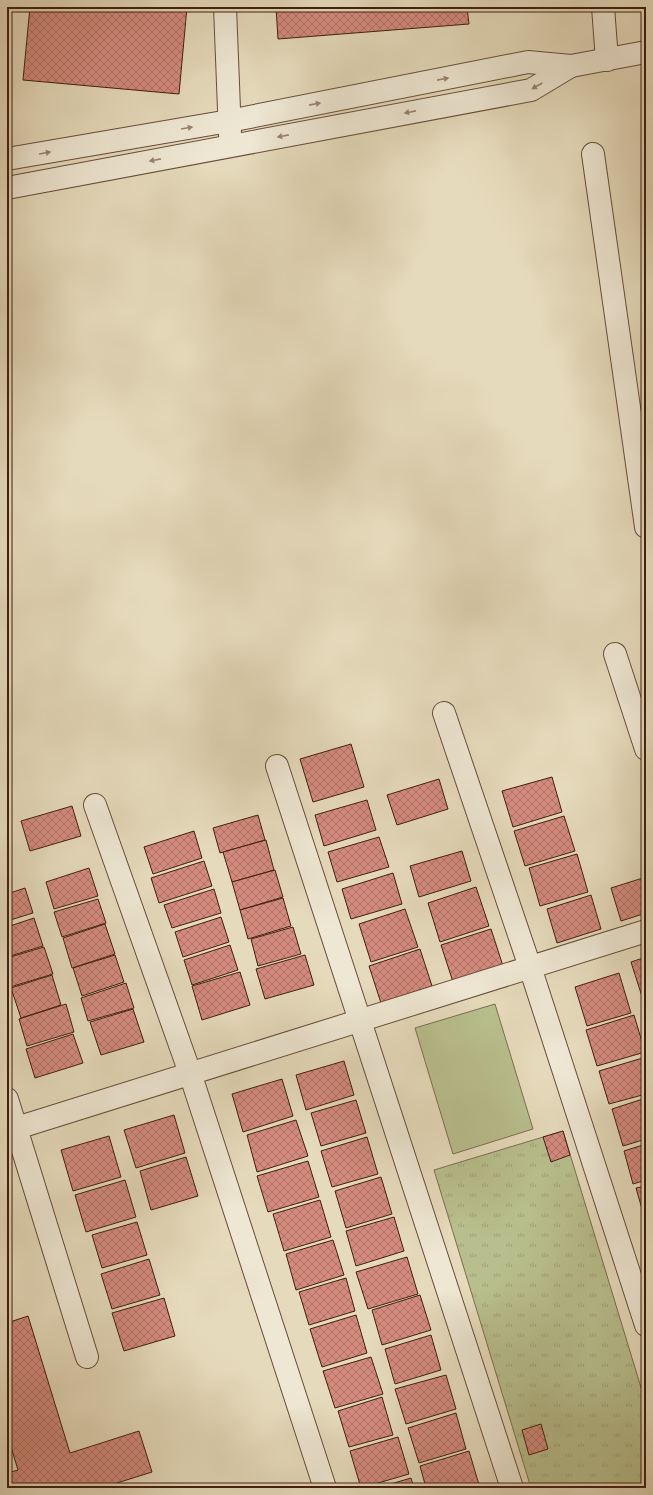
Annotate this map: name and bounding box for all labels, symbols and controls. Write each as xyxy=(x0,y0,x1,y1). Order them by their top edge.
one-way arrow xyxy=(436,76,449,82)
one-way arrow xyxy=(531,82,543,89)
one-way arrow xyxy=(309,101,321,107)
one-way arrow xyxy=(404,109,417,115)
one-way arrow xyxy=(181,125,193,131)
one-way arrow xyxy=(277,133,289,139)
one-way arrow xyxy=(39,150,52,156)
one-way arrow xyxy=(149,157,161,163)

